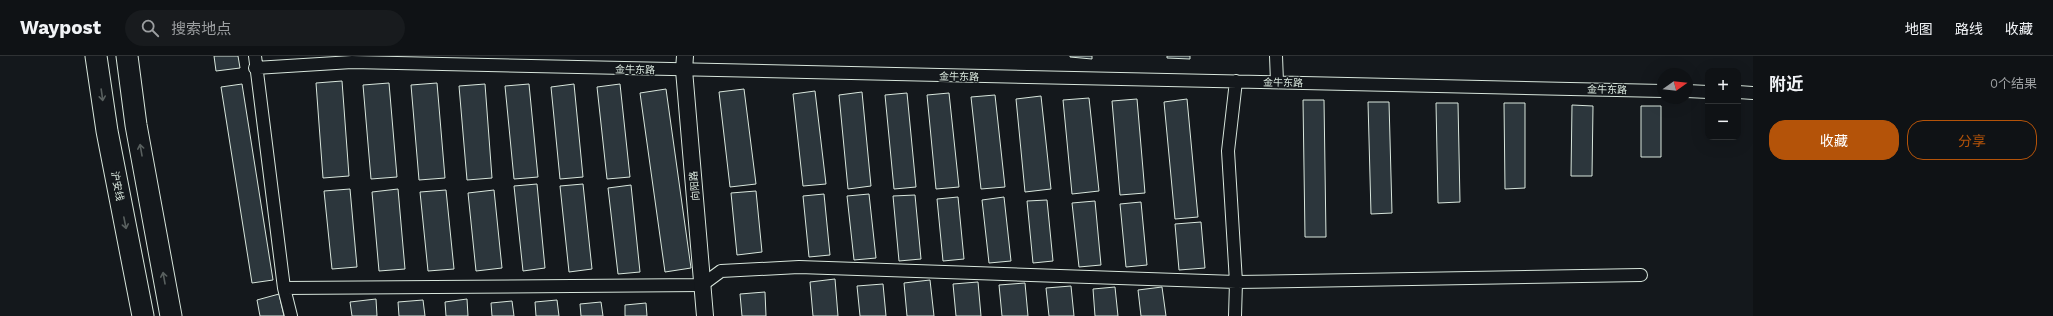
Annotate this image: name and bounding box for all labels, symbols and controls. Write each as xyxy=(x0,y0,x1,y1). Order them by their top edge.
search box xyxy=(125,10,405,46)
text: Waypost xyxy=(20,16,101,39)
icon: search xyxy=(139,17,161,39)
text: 搜索地点 xyxy=(171,20,231,38)
text: 地图 xyxy=(1905,21,1933,37)
text: 路线 xyxy=(1955,21,1983,37)
text: 收藏 xyxy=(2005,21,2033,37)
street label: 金牛东路 xyxy=(615,64,655,75)
north arrow xyxy=(1657,68,1693,104)
map controls xyxy=(1705,68,1741,140)
button: + xyxy=(1705,68,1741,104)
street label: 金牛东路 xyxy=(939,71,979,82)
text: 附近 xyxy=(1769,74,1803,94)
text: 0个结果 xyxy=(1990,76,2037,91)
street label: 金牛东路 xyxy=(1263,77,1303,88)
street label: 金牛东路 xyxy=(1587,84,1627,95)
one-way arrow xyxy=(98,88,106,101)
button: − xyxy=(1705,104,1741,140)
button: 收藏 xyxy=(1769,120,1899,160)
button: 分享 xyxy=(1907,120,2037,160)
one-way arrow xyxy=(137,144,145,157)
street label: 沪安线 xyxy=(109,170,126,202)
street label: 向阳路 xyxy=(688,171,701,201)
one-way arrow xyxy=(121,216,129,229)
one-way arrow xyxy=(160,272,168,285)

